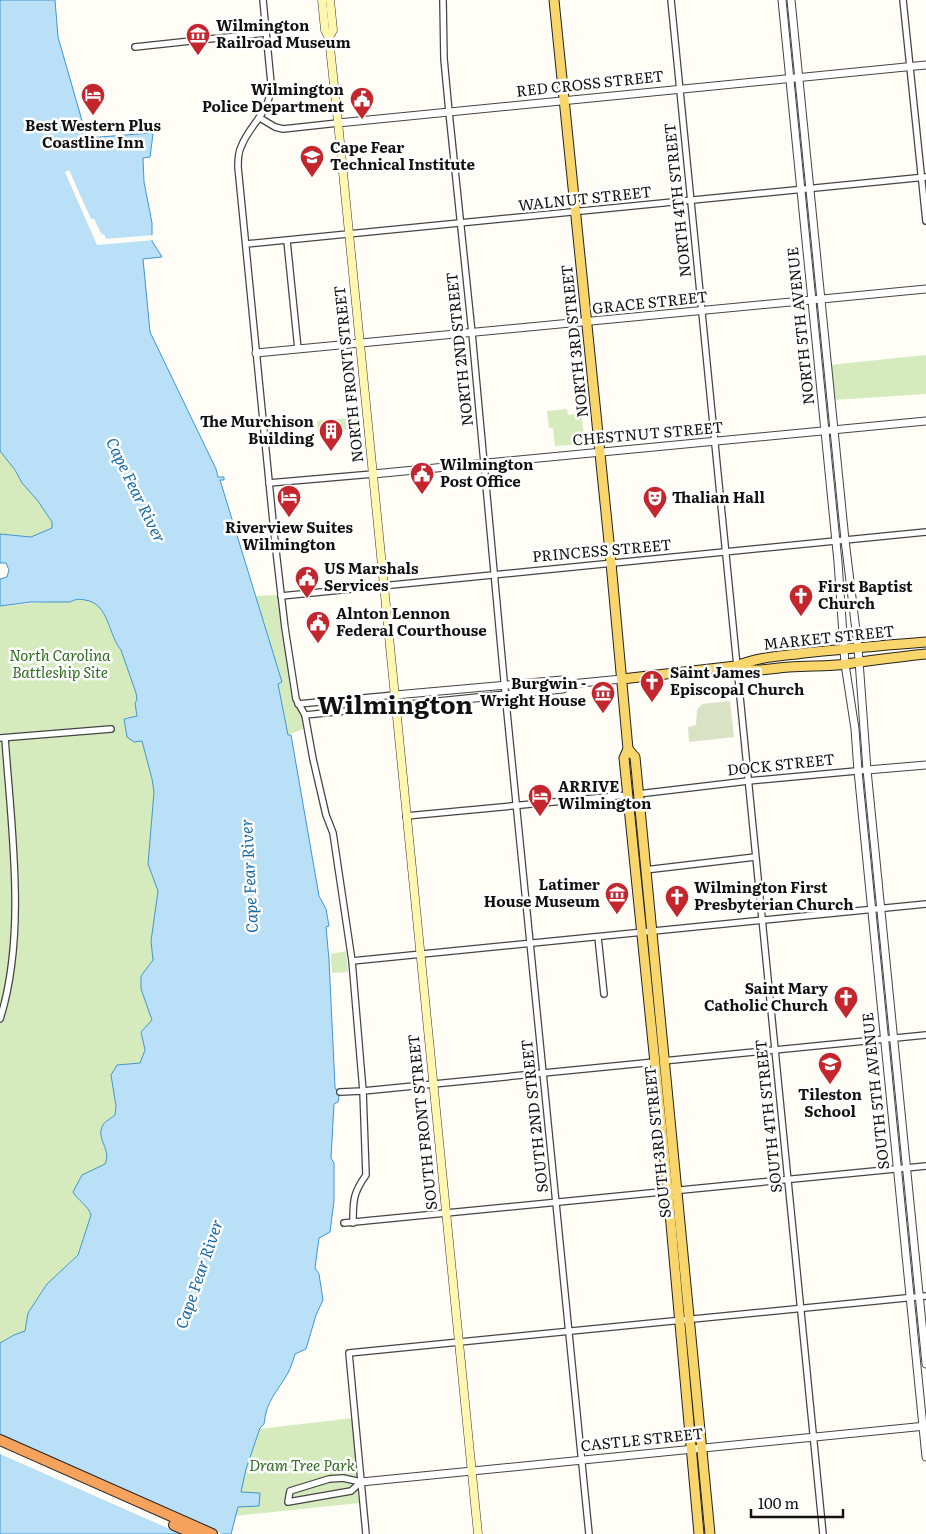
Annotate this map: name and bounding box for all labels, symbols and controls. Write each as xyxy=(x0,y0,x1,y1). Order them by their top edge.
place label: Wilmington Railroad Museum xyxy=(216,13,351,53)
museum icon: Wilmington Railroad Museum xyxy=(185,22,211,56)
street label: RED CROSS STREET xyxy=(515,63,665,102)
place label: Wilmington Police Department xyxy=(202,77,345,117)
hotel icon: Best Western Plus Coastline Inn xyxy=(80,82,106,116)
public building icon: Wilmington Police Department xyxy=(349,86,375,120)
place label: Best Western Plus Coastline Inn xyxy=(25,113,161,153)
street label: NORTH 4TH STREET xyxy=(657,122,696,279)
place label: Cape Fear Technical Institute xyxy=(330,135,475,175)
school or university icon: Cape Fear Technical Institute xyxy=(299,144,325,178)
street label: WALNUT STREET xyxy=(517,179,653,216)
street label: NORTH 5TH AVENUE xyxy=(780,246,819,406)
street label: NORTH 3RD STREET xyxy=(554,263,593,419)
street label: NORTH 2ND STREET xyxy=(439,271,478,427)
street label: NORTH FRONT STREET xyxy=(327,284,368,464)
street label: GRACE STREET xyxy=(591,284,709,319)
place label: The Murchison Building xyxy=(200,409,315,449)
street label: CHESTNUT STREET xyxy=(571,414,724,451)
building icon: The Murchison Building xyxy=(318,418,344,452)
water label: Cape Fear River xyxy=(101,433,173,546)
place label: Wilmington Post Office xyxy=(440,452,534,492)
public building icon: Wilmington Post Office xyxy=(409,461,435,495)
hotel icon: Riverview Suites Wilmington xyxy=(276,484,302,518)
theatre icon: Thalian Hall xyxy=(642,485,668,519)
place label: Thalian Hall xyxy=(672,485,765,508)
place label: Riverview Suites Wilmington xyxy=(225,515,353,555)
street label: PRINCESS STREET xyxy=(531,532,672,567)
place label: US Marshals Services xyxy=(324,556,419,596)
public building icon: US Marshals Services xyxy=(294,565,320,599)
place label: First Baptist Church xyxy=(818,574,913,614)
church icon: First Baptist Church xyxy=(788,583,814,617)
place label: Alnton Lennon Federal Courthouse xyxy=(336,601,487,641)
public building icon: Alnton Lennon Federal Courthouse xyxy=(305,610,331,644)
street label: MARKET STREET xyxy=(762,618,896,655)
park label: North Carolina Battleship Site xyxy=(9,643,111,683)
place label: Saint James Episcopal Church xyxy=(670,660,804,700)
church icon: Saint James Episcopal Church xyxy=(639,669,665,703)
place label: Burgwin - Wright House xyxy=(480,671,587,711)
museum icon: Burgwin - Wright House xyxy=(590,680,616,714)
district label: Wilmington xyxy=(317,685,473,722)
street label: DOCK STREET xyxy=(726,746,836,781)
place label: ARRIVE Wilmington xyxy=(558,774,652,814)
hotel icon: ARRIVE Wilmington xyxy=(527,783,553,817)
water label: Cape Fear River xyxy=(233,818,263,934)
place label: Latimer House Museum xyxy=(484,872,600,912)
place label: Wilmington First Presbyterian Church xyxy=(694,875,854,915)
museum icon: Latimer House Museum xyxy=(604,881,630,915)
church icon: Wilmington First Presbyterian Church xyxy=(664,884,690,918)
place label: Saint Mary Catholic Church xyxy=(704,976,829,1016)
church icon: Saint Mary Catholic Church xyxy=(833,985,859,1019)
street label: SOUTH 5TH AVENUE xyxy=(855,1012,894,1171)
street label: SOUTH FRONT STREET xyxy=(401,1033,442,1211)
street label: SOUTH 2ND STREET xyxy=(514,1038,553,1194)
street label: SOUTH 4TH STREET xyxy=(748,1038,787,1194)
school or university icon: Tileston School xyxy=(817,1051,843,1085)
street label: SOUTH 3RD STREET xyxy=(637,1065,676,1219)
place label: Tileston School xyxy=(798,1082,862,1122)
water label: Cape Fear River xyxy=(168,1216,228,1332)
street label: CASTLE STREET xyxy=(579,1421,704,1456)
park label: Dram Tree Park xyxy=(249,1453,356,1476)
scale bar xyxy=(751,1486,844,1518)
text: 100 m xyxy=(758,1491,799,1514)

